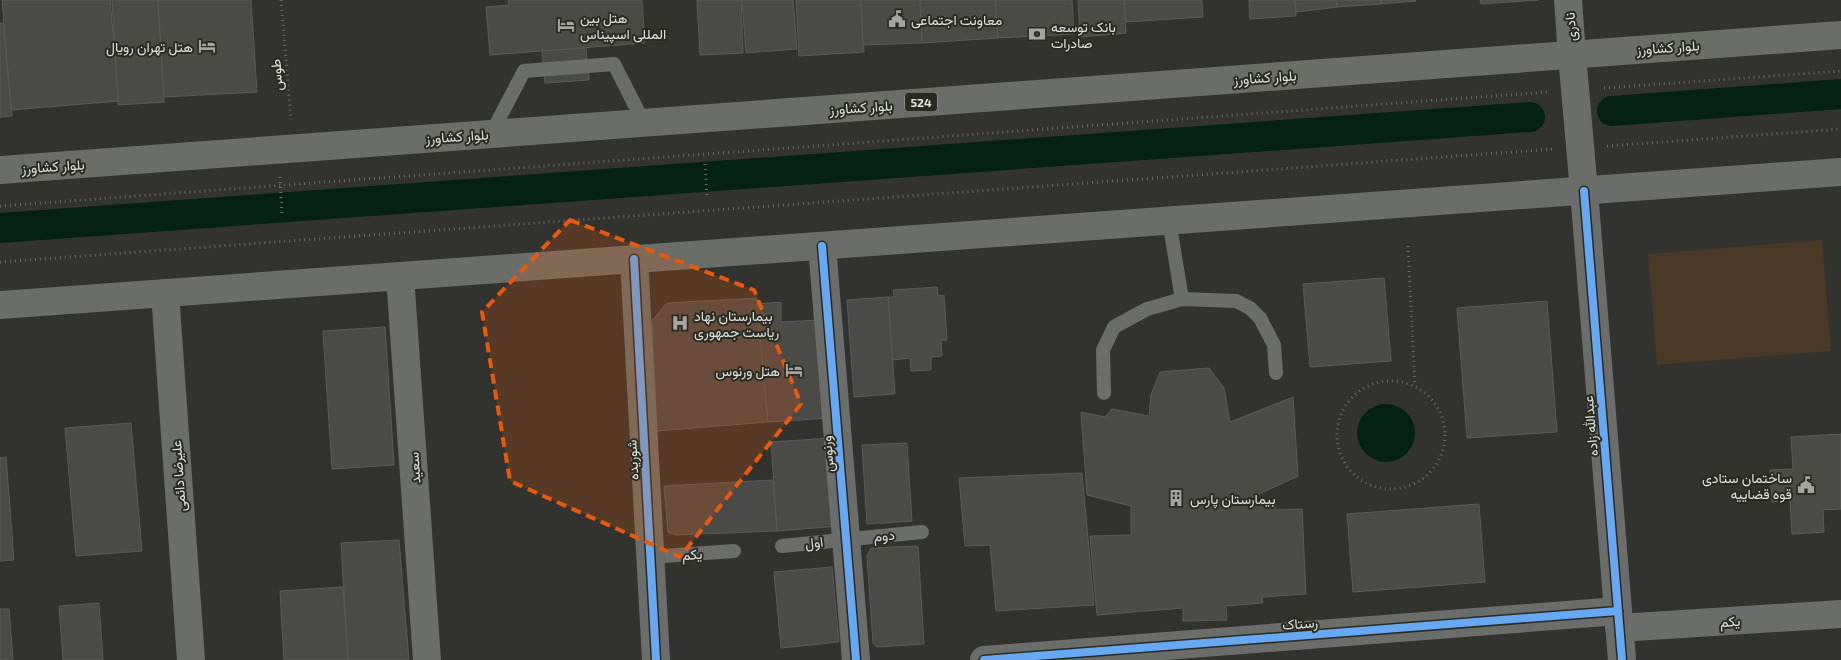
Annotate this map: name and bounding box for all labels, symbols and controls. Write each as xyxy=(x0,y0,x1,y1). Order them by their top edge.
place label: هتل بین المللی اسپیناس xyxy=(580,9,666,44)
public building icon: معاونت اجتماعی xyxy=(887,9,907,29)
place label: معاونت اجتماعی xyxy=(911,11,1002,29)
street label: نادری xyxy=(1561,12,1580,42)
hotel icon: هتل بین المللی اسپیناس xyxy=(556,15,576,35)
place label: بانک توسعه صادرات xyxy=(1051,18,1116,52)
bank icon: بانک توسعه صادرات xyxy=(1027,24,1047,44)
hotel icon: هتل تهران رویال xyxy=(197,36,217,56)
street label: بلوار کشاورز xyxy=(1635,36,1700,59)
place label: هتل تهران رویال xyxy=(106,38,193,57)
street label: طوس xyxy=(266,58,287,92)
street label: بلوار کشاورز xyxy=(1232,66,1297,89)
road number: 524 xyxy=(905,92,937,111)
street label: بلوار کشاورز xyxy=(828,96,893,119)
street label: بلوار کشاورز xyxy=(424,125,489,148)
street label: بلوار کشاورز xyxy=(20,155,85,178)
place label: بیمارستان نهاد ریاست جمهوری xyxy=(694,307,779,341)
hospital icon: بیمارستان نهاد ریاست جمهوری xyxy=(670,313,690,333)
hotel icon: هتل ورنوس xyxy=(784,360,804,380)
place label: هتل ورنوس xyxy=(716,362,780,380)
street label: عبدالله زاده xyxy=(1579,395,1602,457)
street label: ورنوس xyxy=(817,435,838,473)
street label: شوریده xyxy=(622,439,643,481)
street label: علیرضا دائمی xyxy=(167,440,190,512)
street label: سعید xyxy=(404,452,424,484)
place label: ساختمان ستادی قوه قضاییه xyxy=(1702,469,1792,503)
public building icon: ساختمان ستادی قوه قضاییه xyxy=(1796,475,1816,495)
building icon: بیمارستان پارس xyxy=(1166,488,1186,508)
place label: بیمارستان پارس xyxy=(1190,490,1276,509)
street label: دوم xyxy=(873,526,896,545)
street label: اول xyxy=(804,532,824,554)
street label: یکم xyxy=(681,545,703,564)
street label: یکم xyxy=(1719,612,1741,631)
street label: رستاک xyxy=(1281,613,1319,634)

